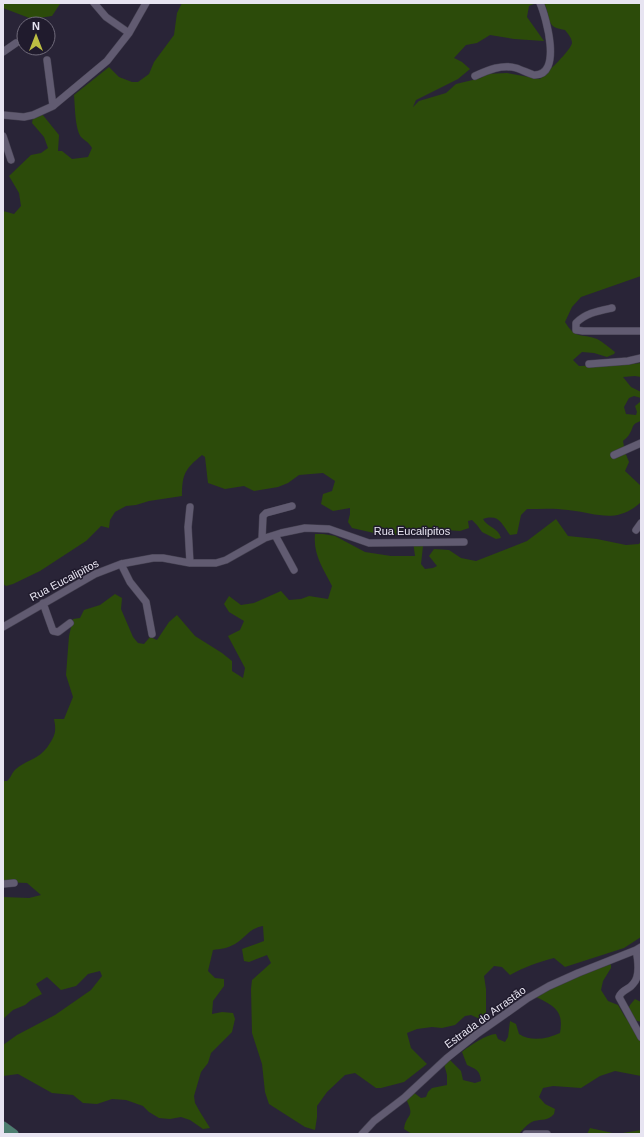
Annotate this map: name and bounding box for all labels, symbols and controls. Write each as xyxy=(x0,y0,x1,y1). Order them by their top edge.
north arrow xyxy=(16,16,56,56)
text: N xyxy=(32,20,40,32)
street label: Rua Eucalipitos xyxy=(374,525,451,537)
street label: Rua Eucalipitos xyxy=(27,557,101,603)
street label: Estrada do Arrastão xyxy=(442,984,528,1050)

